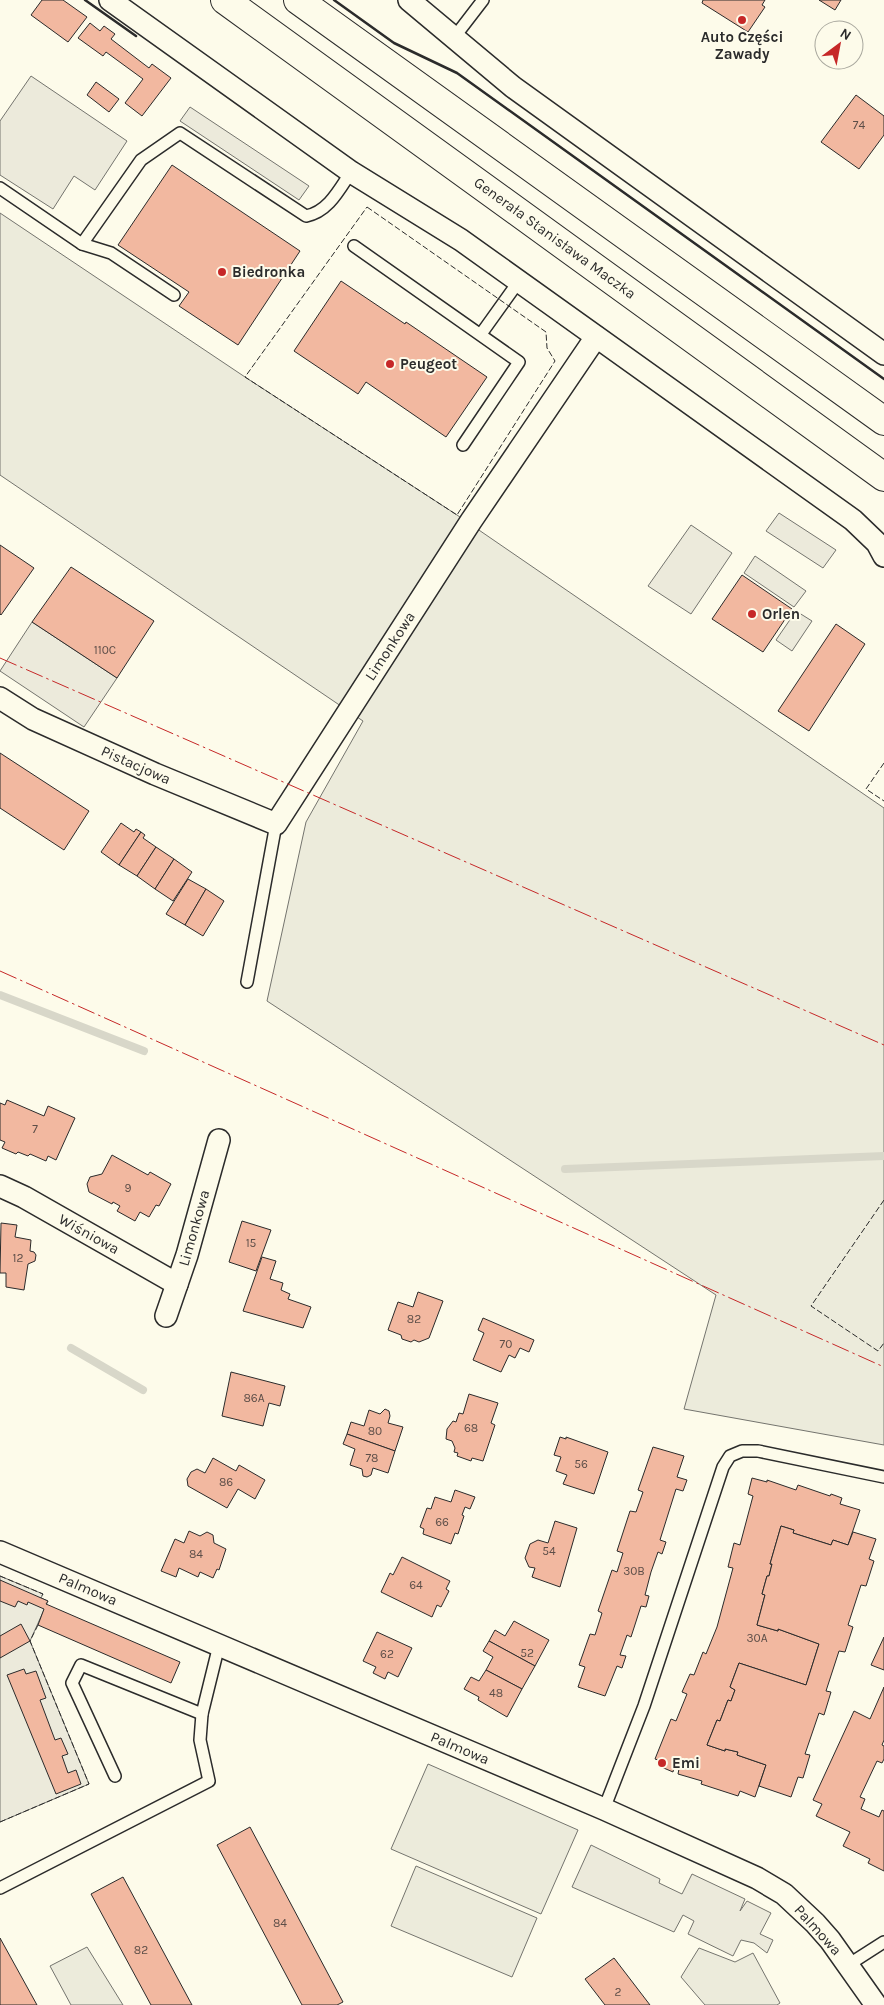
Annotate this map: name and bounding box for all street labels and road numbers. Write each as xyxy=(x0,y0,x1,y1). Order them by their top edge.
street label: Generała Stanisława Maczka xyxy=(470,173,640,303)
street label: Limonkowa xyxy=(361,608,419,684)
street label: Pistacjowa xyxy=(98,742,174,788)
street label: Limonkowa xyxy=(175,1188,213,1268)
street label: Wiśniowa xyxy=(56,1210,122,1258)
street label: Palmowa xyxy=(56,1569,120,1609)
street label: Palmowa xyxy=(428,1728,492,1768)
street label: Palmowa xyxy=(791,1901,845,1959)

